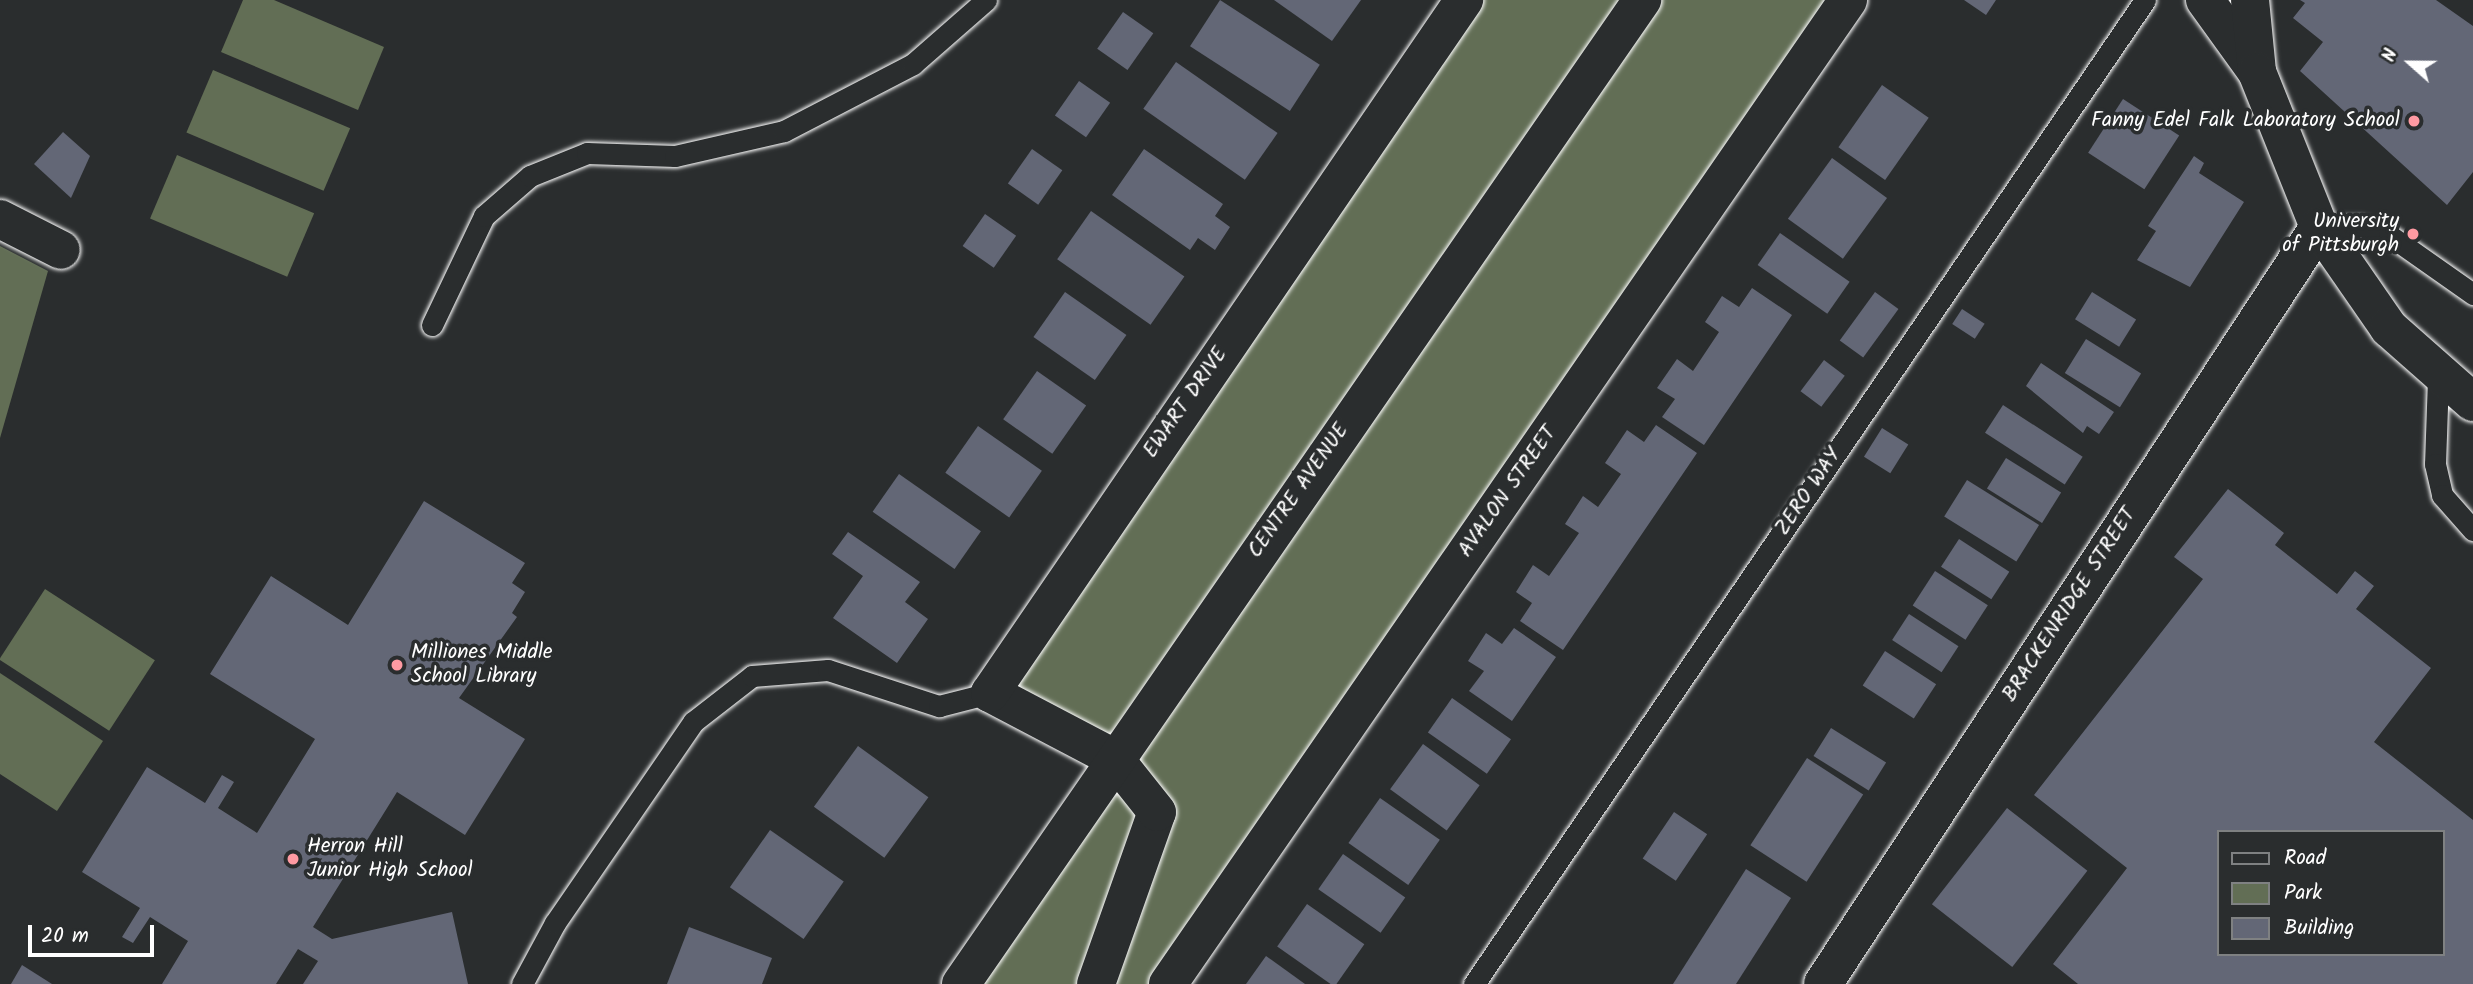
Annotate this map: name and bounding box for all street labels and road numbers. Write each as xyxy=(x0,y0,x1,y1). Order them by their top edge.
street label: EWART DRIVE xyxy=(1139,343,1233,463)
street label: CENTRE AVENUE xyxy=(1243,419,1355,563)
street label: AVALON STREET xyxy=(1453,422,1563,562)
street label: ZERO WAY xyxy=(1771,443,1847,541)
street label: BRACKENRIDGE STREET xyxy=(1998,503,2142,707)

